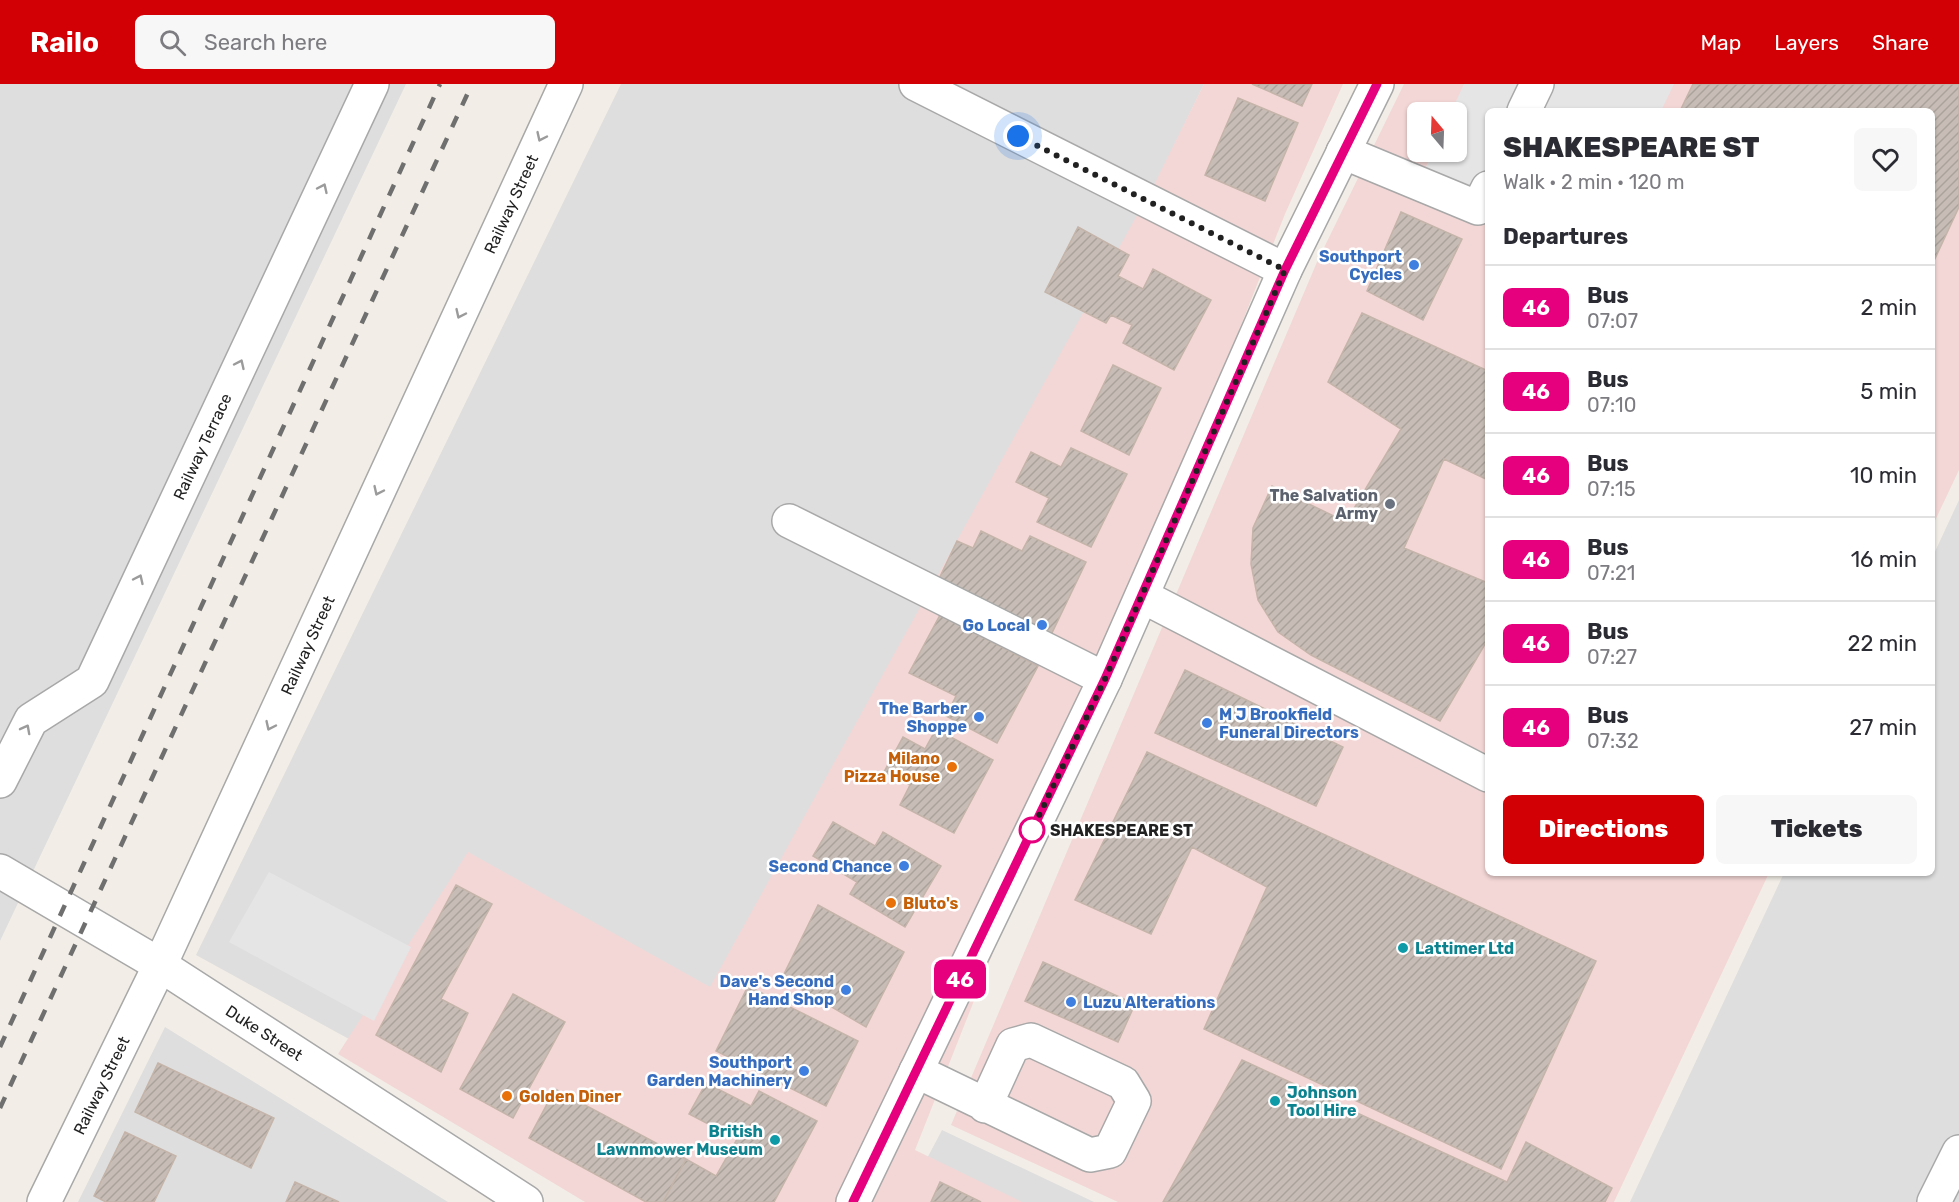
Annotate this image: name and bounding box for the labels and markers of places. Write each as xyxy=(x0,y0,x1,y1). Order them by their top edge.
place label: Southport Cycles xyxy=(1319,247,1403,284)
marker: Southport Cycles xyxy=(1407,258,1421,272)
place label: The Salvation Army xyxy=(1270,486,1378,523)
marker: The Salvation Army xyxy=(1383,497,1397,511)
place label: Go Local xyxy=(963,616,1030,635)
marker: Go Local xyxy=(1035,618,1049,632)
place label: The Barber Shoppe xyxy=(879,699,968,736)
place label: M J Brookfield Funeral Directors xyxy=(1219,705,1359,742)
marker: The Barber Shoppe xyxy=(972,710,986,724)
marker: M J Brookfield Funeral Directors xyxy=(1200,716,1214,730)
place label: Milano Pizza House xyxy=(844,749,940,786)
marker: Milano Pizza House xyxy=(945,760,959,774)
marker: SHAKESPEARE ST xyxy=(1019,817,1045,843)
place label: SHAKESPEARE ST xyxy=(1050,821,1193,840)
place label: Second Chance xyxy=(769,857,892,876)
marker: Second Chance xyxy=(897,859,911,873)
place label: Bluto's xyxy=(903,894,959,913)
marker: Bluto's xyxy=(884,896,898,910)
place label: Lattimer Ltd xyxy=(1415,939,1514,958)
marker: Lattimer Ltd xyxy=(1396,941,1410,955)
place label: Dave's Second Hand Shop xyxy=(719,972,834,1009)
marker: Dave's Second Hand Shop xyxy=(839,983,853,997)
place label: Luzu Alterations xyxy=(1083,993,1215,1012)
marker: Luzu Alterations xyxy=(1064,995,1078,1009)
place label: Southport Garden Machinery xyxy=(647,1053,793,1090)
marker: Southport Garden Machinery xyxy=(797,1064,811,1078)
place label: Johnson Tool Hire xyxy=(1287,1083,1357,1120)
place label: Golden Diner xyxy=(519,1087,622,1106)
marker: Golden Diner xyxy=(500,1089,514,1103)
marker: Johnson Tool Hire xyxy=(1268,1094,1282,1108)
place label: British Lawnmower Museum xyxy=(596,1122,763,1159)
marker: British Lawnmower Museum xyxy=(768,1133,782,1147)

